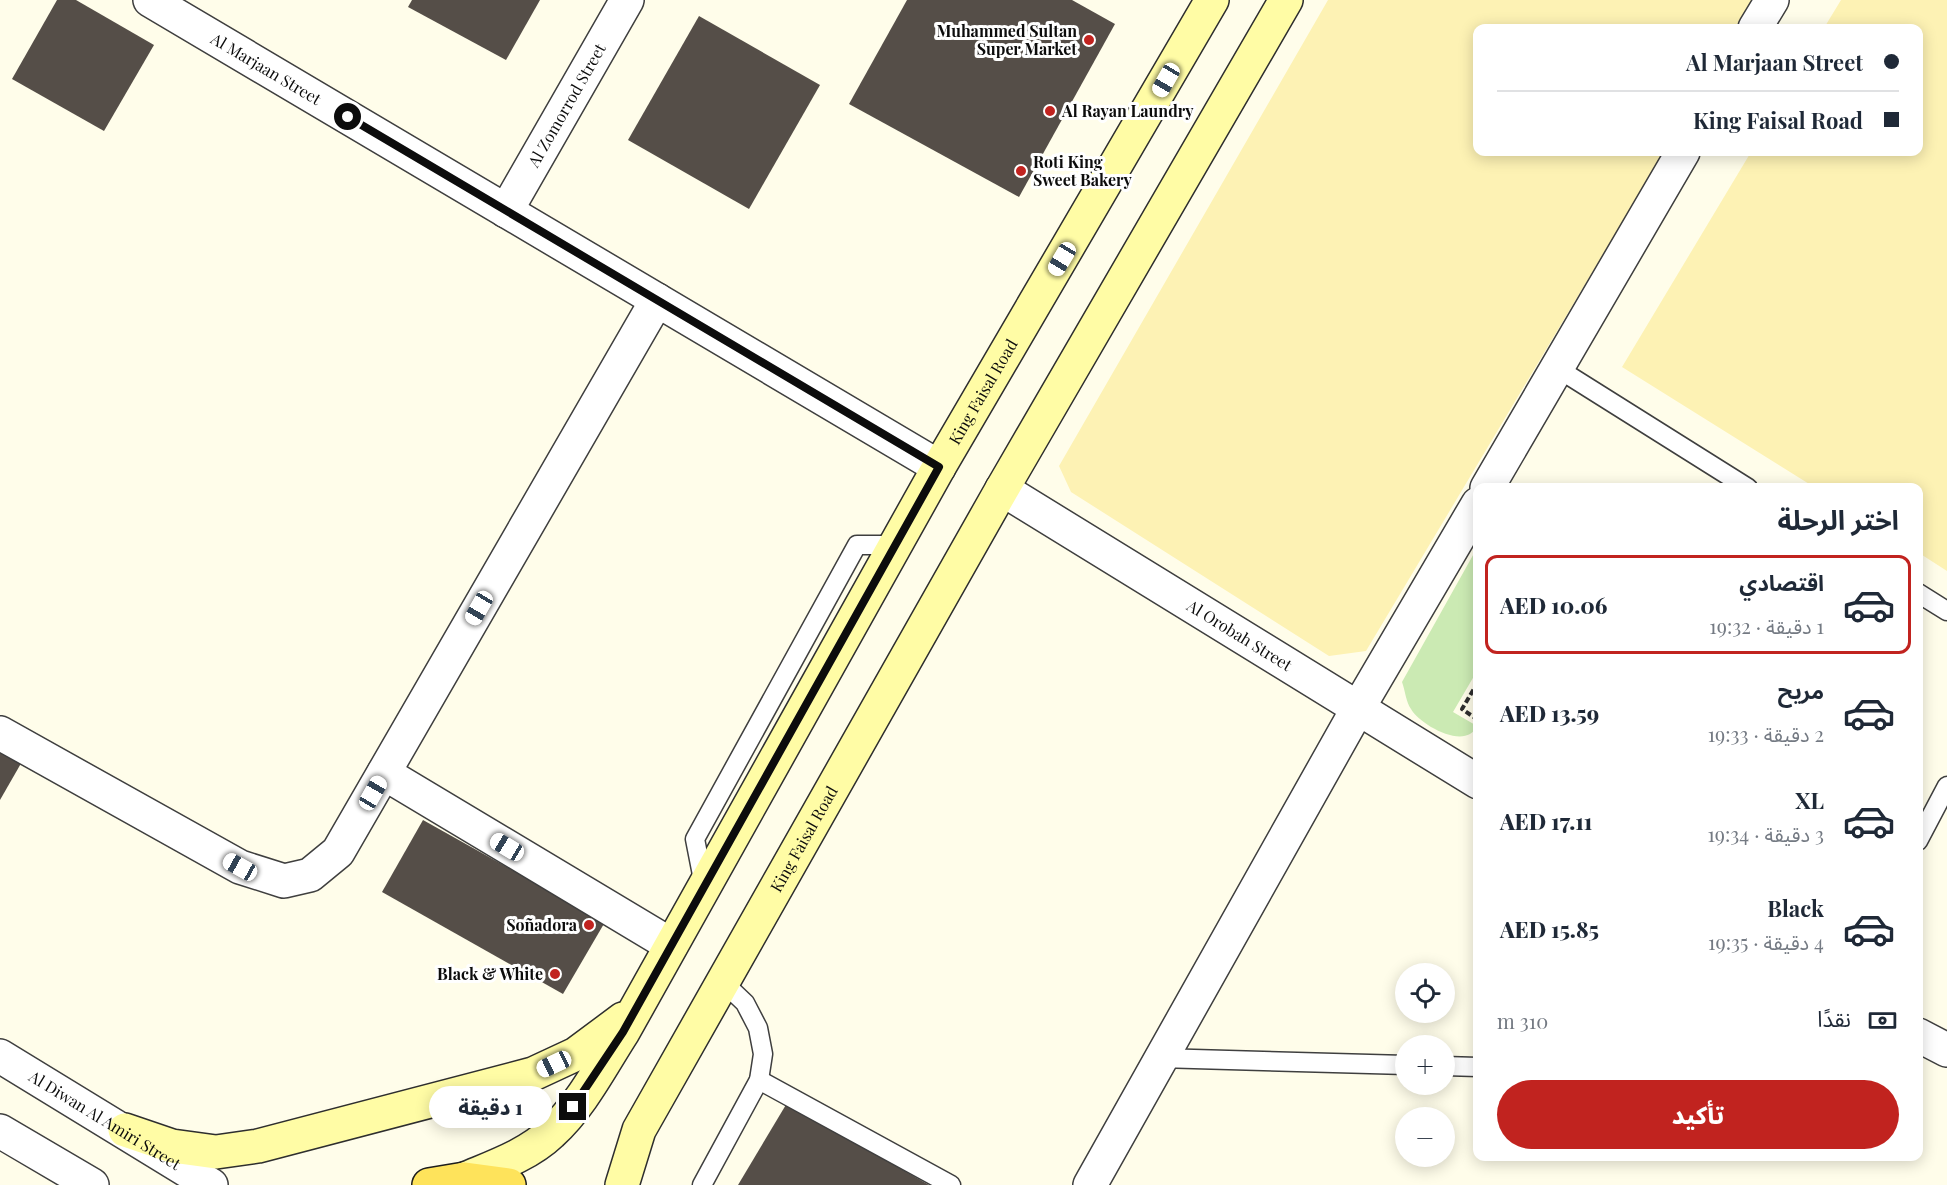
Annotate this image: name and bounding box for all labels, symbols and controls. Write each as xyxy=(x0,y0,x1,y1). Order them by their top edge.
place label: Muhammed Sultan Super Market xyxy=(937,20,1077,59)
street label: Al Marjaan Street xyxy=(207,27,326,109)
marker: Muhammed Sultan Super Market xyxy=(1082,33,1096,47)
street label: Al Zomorrod Street xyxy=(522,39,610,171)
text: Al Marjaan Street xyxy=(1686,47,1863,77)
car xyxy=(1149,60,1183,100)
place label: Al Rayan Laundry xyxy=(1061,100,1194,121)
route start xyxy=(334,103,361,130)
marker: Al Rayan Laundry xyxy=(1043,104,1057,118)
text: King Faisal Road xyxy=(1693,105,1863,135)
place label: Roti King Sweet Bakery xyxy=(1033,151,1132,190)
marker: Roti King Sweet Bakery xyxy=(1014,164,1028,178)
car xyxy=(1045,239,1079,279)
street label: King Faisal Road xyxy=(944,335,1022,448)
text: اختر الرحلة xyxy=(1777,501,1899,537)
text: اقتصادي xyxy=(1739,567,1824,597)
icon: car xyxy=(1842,578,1896,632)
car xyxy=(462,588,496,628)
text: AED 10.06 xyxy=(1500,590,1607,620)
street label: Al Orobah Street xyxy=(1183,594,1297,675)
text: 1 دقيقة · 19:32 xyxy=(1709,612,1824,639)
text: مريح xyxy=(1778,675,1824,705)
icon: car xyxy=(1842,686,1896,740)
text: AED 13.59 xyxy=(1500,698,1599,728)
text: 2 دقيقة · 19:33 xyxy=(1708,720,1824,747)
car xyxy=(356,773,390,813)
street label: King Faisal Road xyxy=(765,782,842,896)
text: XL xyxy=(1795,785,1824,815)
icon: car xyxy=(1842,794,1896,848)
text: AED 17.11 xyxy=(1500,806,1592,836)
text: 3 دقيقة · 19:34 xyxy=(1707,820,1824,847)
car xyxy=(487,830,527,864)
car xyxy=(220,850,260,884)
text: Black xyxy=(1767,893,1824,923)
icon: car xyxy=(1842,902,1896,956)
place label: Soñadora xyxy=(506,914,578,935)
text: AED 15.85 xyxy=(1500,914,1599,944)
marker: Soñadora xyxy=(582,918,596,932)
text: 4 دقيقة · 19:35 xyxy=(1708,928,1824,955)
place label: Black & White xyxy=(437,963,543,984)
map controls xyxy=(1395,963,1455,1167)
button: locate xyxy=(1395,963,1455,1023)
marker: Black & White xyxy=(548,967,562,981)
text: نقدًا xyxy=(1817,1003,1851,1033)
icon: cash xyxy=(1866,1004,1899,1037)
text: 310 m xyxy=(1497,1007,1548,1034)
button: + xyxy=(1395,1035,1455,1095)
car xyxy=(534,1048,574,1080)
street label: Al Diwan Al Amiri Street xyxy=(25,1065,185,1174)
button: تأكيد xyxy=(1497,1080,1899,1149)
callout: 1 دقيقة xyxy=(429,1086,552,1128)
text: 1 دقيقة xyxy=(458,1093,523,1120)
route end xyxy=(559,1093,586,1120)
button: − xyxy=(1395,1107,1455,1167)

